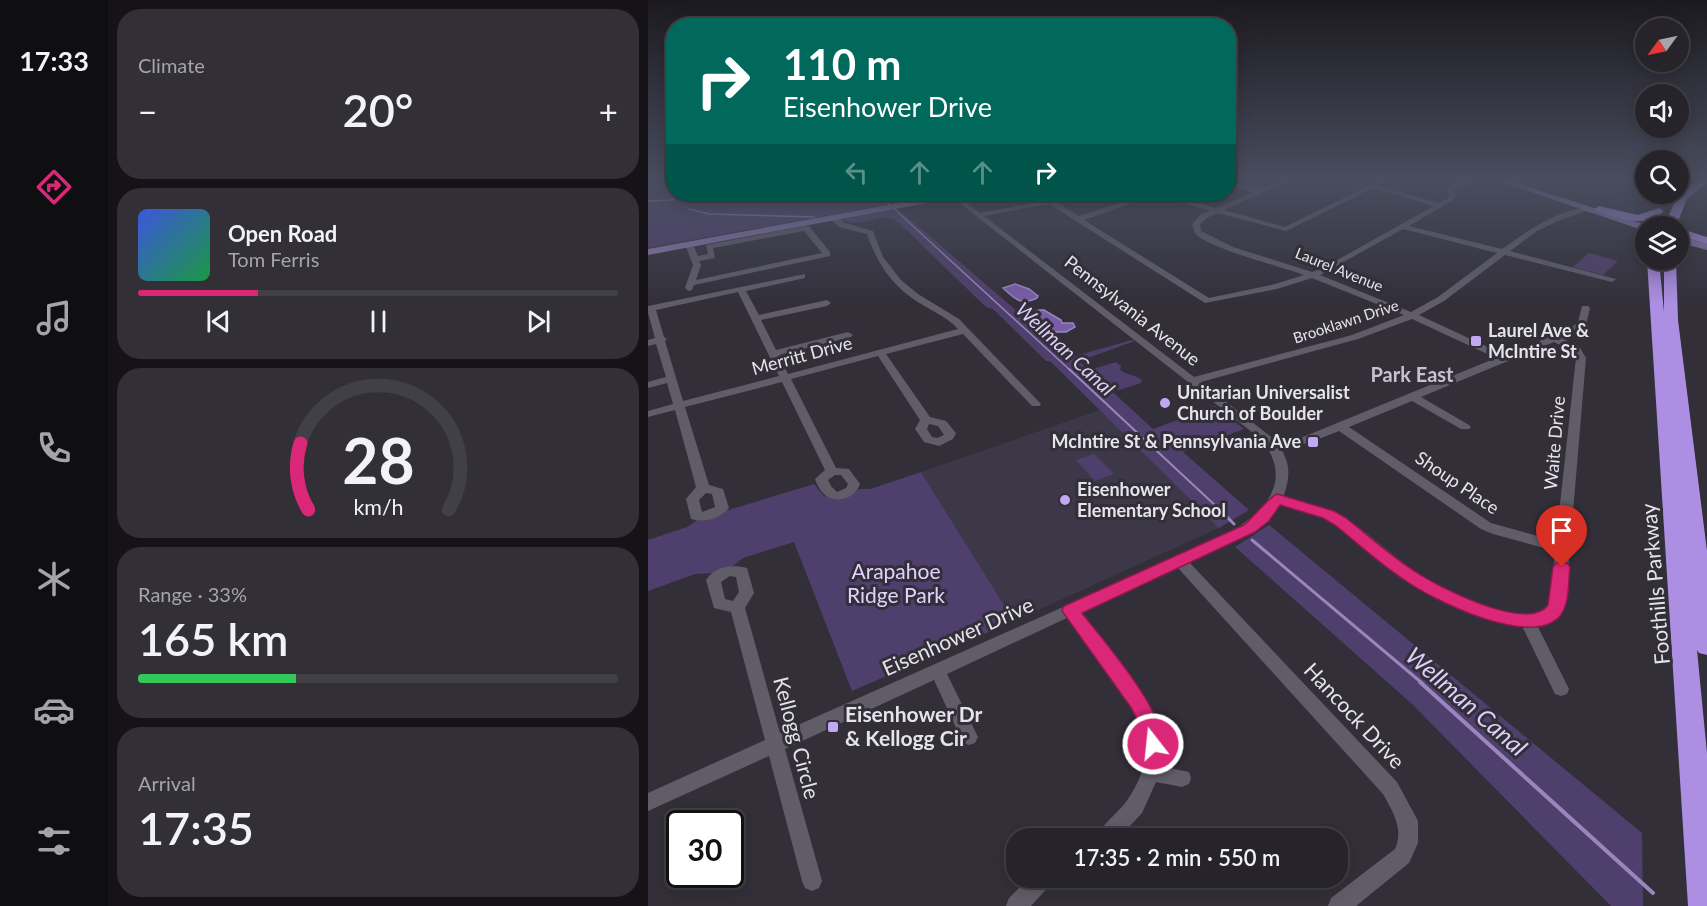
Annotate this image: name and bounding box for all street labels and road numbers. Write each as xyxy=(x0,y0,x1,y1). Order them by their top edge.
street label: Laurel Avenue xyxy=(1293,243,1386,295)
street label: Pennsylvania Avenue xyxy=(1060,250,1205,370)
street label: Brooklawn Drive xyxy=(1291,295,1401,347)
street label: Merritt Drive xyxy=(749,331,854,379)
street label: Waite Drive xyxy=(1539,395,1569,491)
street label: Shoup Place xyxy=(1411,446,1504,518)
street label: Foothills Parkway xyxy=(1635,502,1674,666)
street label: Eisenhower Drive xyxy=(878,591,1037,680)
street label: Hancock Drive xyxy=(1300,657,1411,773)
street label: Kellogg Circle xyxy=(769,674,826,801)

